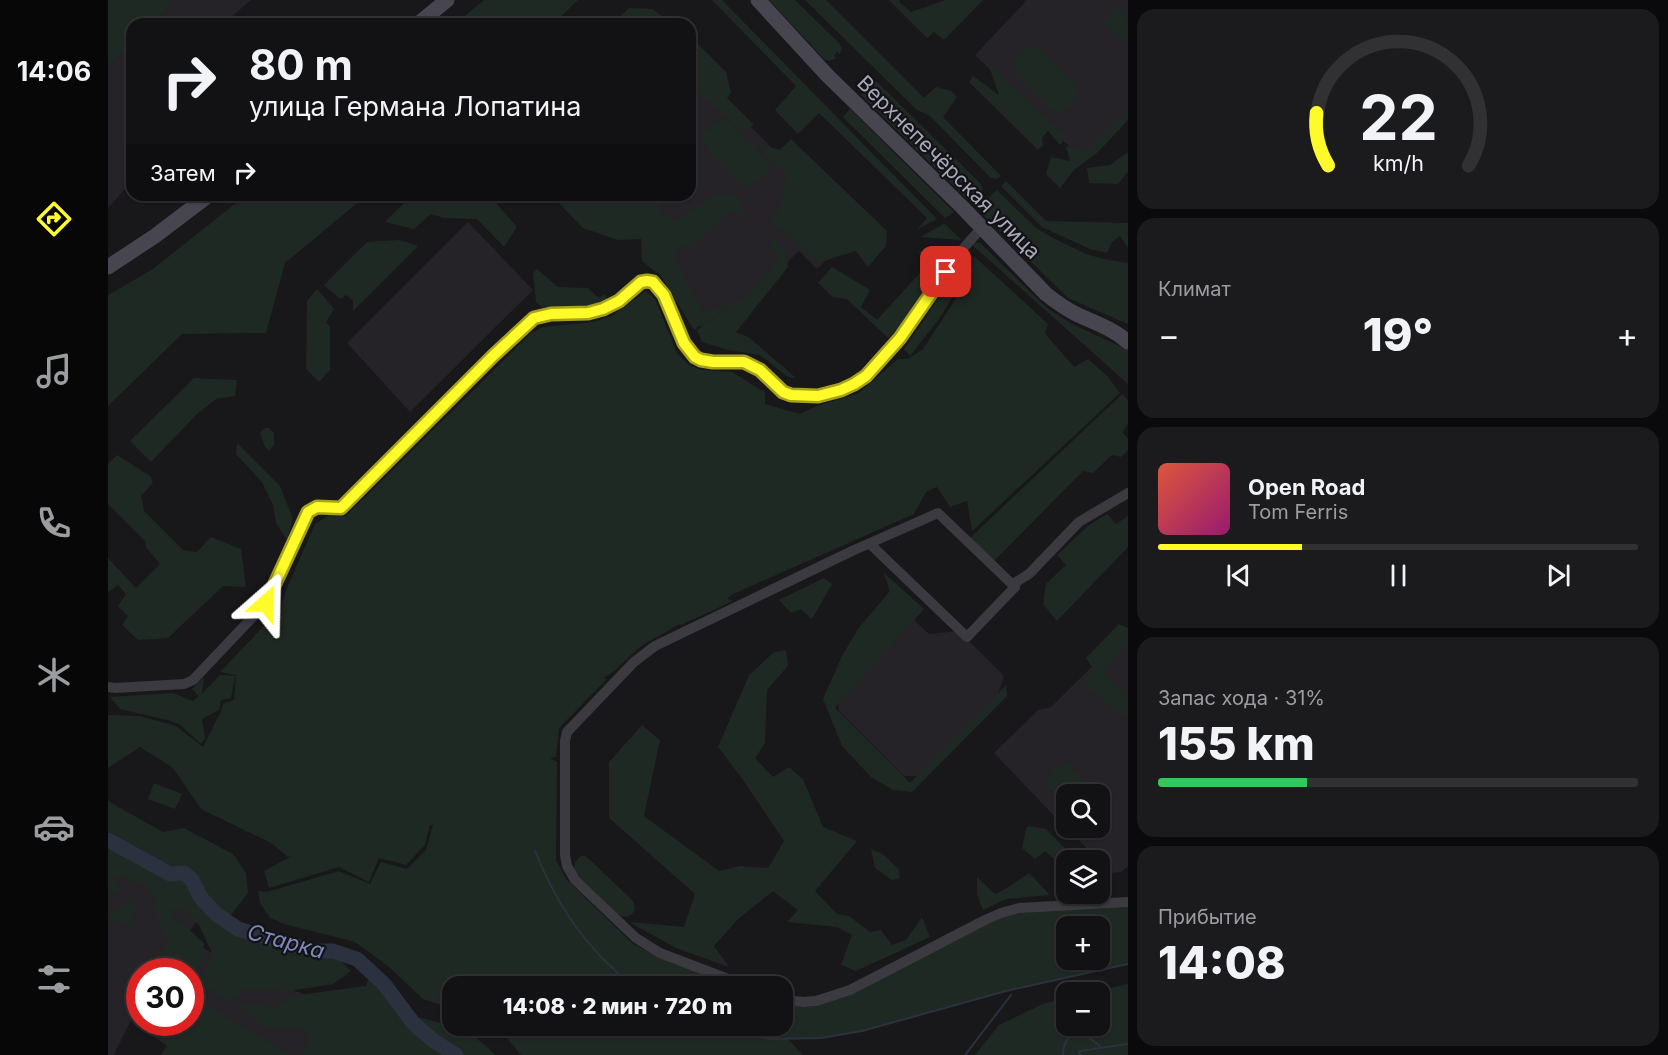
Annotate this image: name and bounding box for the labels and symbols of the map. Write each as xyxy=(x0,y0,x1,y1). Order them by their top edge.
street label: Верхнепечёрская улица xyxy=(852,70,1046,264)
pin xyxy=(920,246,971,297)
position arrow xyxy=(234,571,298,635)
water label: Старка xyxy=(245,918,327,964)
speed limit sign: 30 xyxy=(126,958,204,1036)

